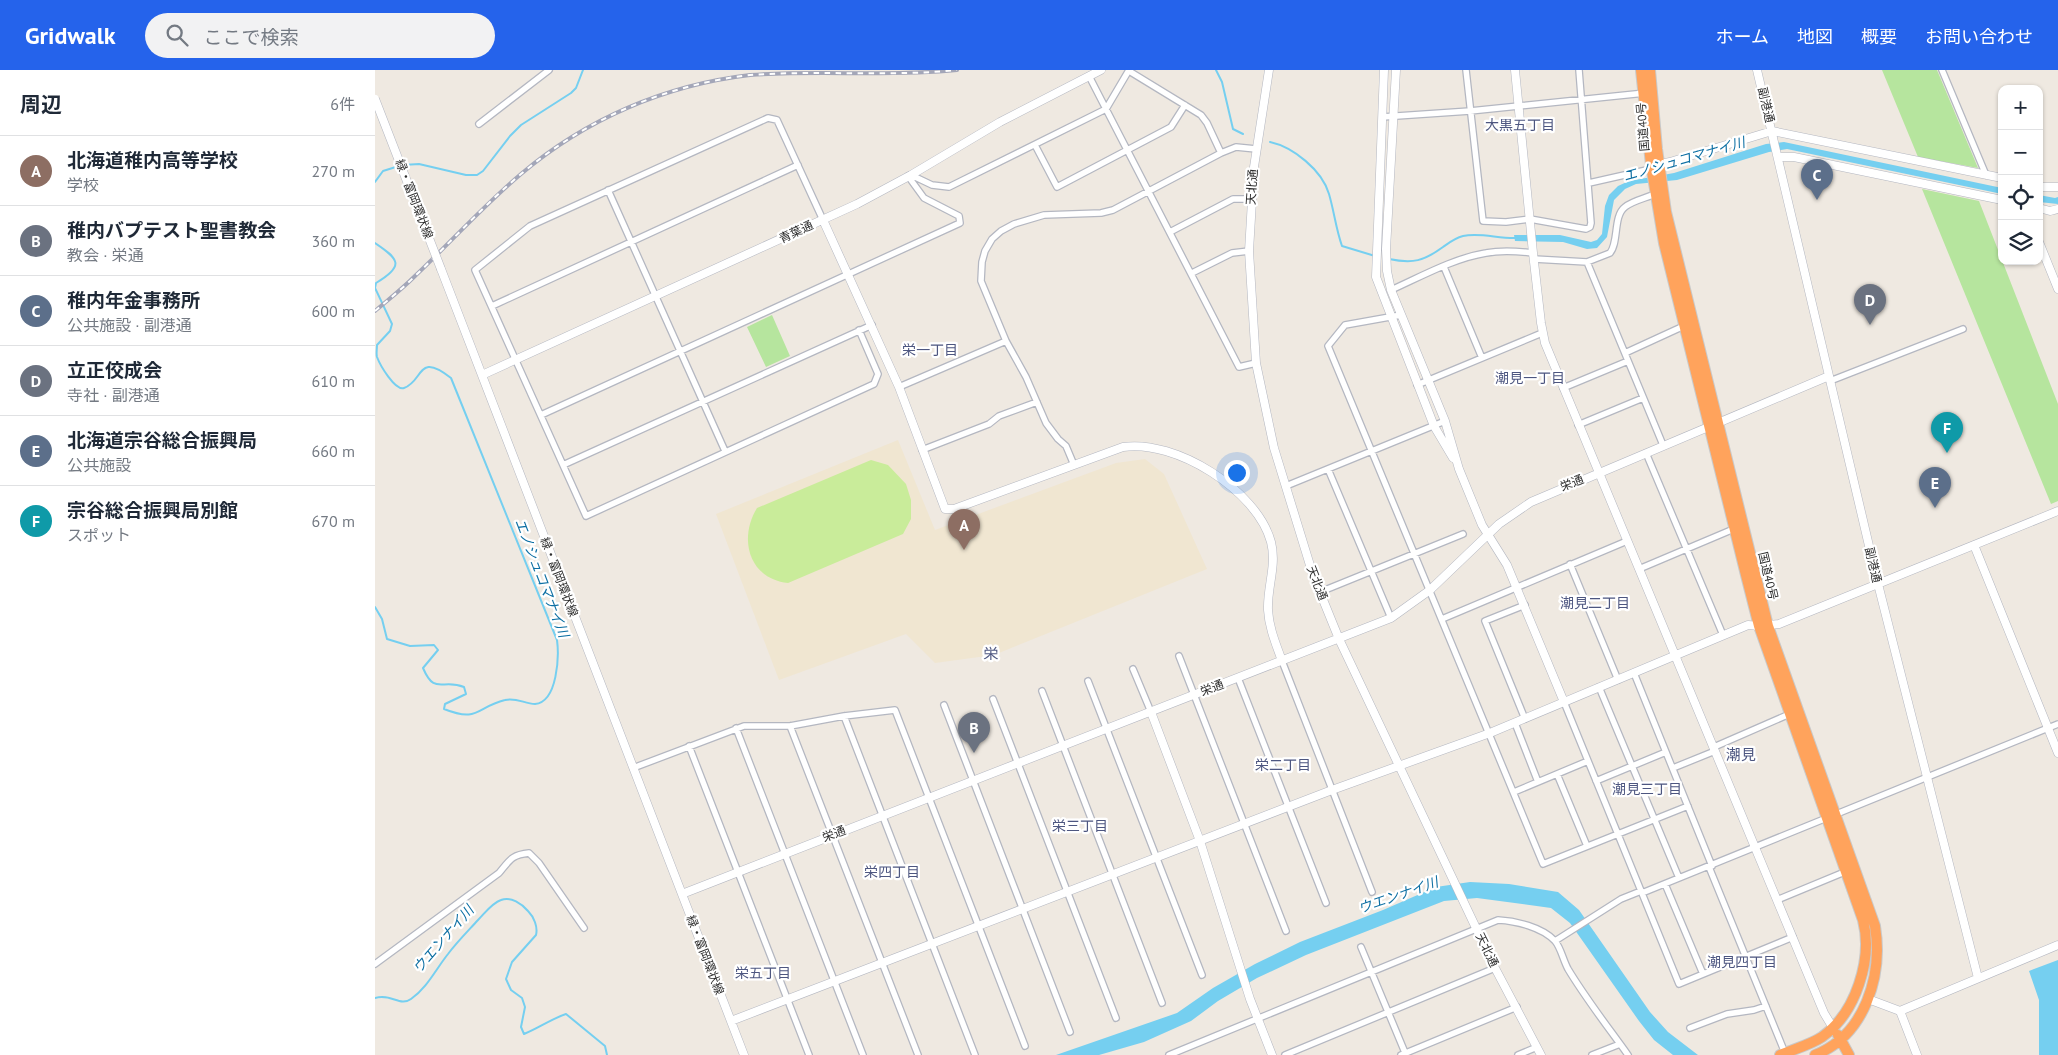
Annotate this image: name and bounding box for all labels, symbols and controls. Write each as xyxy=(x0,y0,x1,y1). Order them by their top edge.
search box xyxy=(145,13,495,58)
text: Gridwalk xyxy=(25,20,115,51)
icon: search xyxy=(163,21,191,49)
text: ここで検索 xyxy=(203,25,299,49)
text: ホーム xyxy=(1716,25,1769,48)
text: 地図 xyxy=(1797,25,1833,48)
text: 概要 xyxy=(1861,25,1897,48)
text: お問い合わせ xyxy=(1925,25,2033,48)
map controls xyxy=(1998,85,2043,265)
button: + xyxy=(1998,85,2043,130)
street label: 副港通 xyxy=(1755,86,1778,124)
text: 周辺 xyxy=(20,91,62,118)
text: 6件 xyxy=(330,94,355,114)
street label: 国道40号 xyxy=(1633,102,1652,152)
district label: 大黒五丁目 xyxy=(1485,116,1555,134)
button: − xyxy=(1998,130,2043,175)
water label: エノシュコマナイ川 xyxy=(1621,132,1749,185)
text: 北海道稚内高等学校 xyxy=(67,148,238,172)
street label: 緑・富岡環状線 xyxy=(392,157,437,241)
pin: C xyxy=(1801,159,1833,200)
text: A xyxy=(31,161,41,181)
text: 270 m xyxy=(312,161,355,181)
street label: 天北通 xyxy=(1243,168,1260,205)
text: 学校 xyxy=(67,175,99,195)
button: locate xyxy=(1998,175,2043,220)
street label: 青葉通 xyxy=(776,217,815,246)
text: 稚内バプテスト聖書教会 xyxy=(67,218,276,242)
button: layers xyxy=(1998,220,2043,265)
text: B xyxy=(31,231,41,251)
text: 360 m xyxy=(312,231,355,251)
text: 教会 · 栄通 xyxy=(67,245,144,265)
pin: D xyxy=(1854,284,1886,325)
text: 稚内年金事務所 xyxy=(67,288,200,312)
text: C xyxy=(32,301,40,321)
text: 600 m xyxy=(312,301,355,321)
text: 公共施設 · 副港通 xyxy=(67,315,192,335)
district label: 栄一丁目 xyxy=(902,341,958,359)
text: 立正佼成会 xyxy=(67,358,162,382)
district label: 潮見一丁目 xyxy=(1495,369,1565,387)
text: D xyxy=(31,371,41,391)
text: 610 m xyxy=(312,371,355,391)
text: 寺社 · 副港通 xyxy=(67,385,160,405)
pin: F xyxy=(1931,412,1963,453)
text: 北海道宗谷総合振興局 xyxy=(67,428,257,452)
text: E xyxy=(32,441,40,461)
text: 660 m xyxy=(312,441,355,461)
text: 公共施設 xyxy=(67,455,131,475)
your location xyxy=(1224,460,1250,486)
pin: E xyxy=(1919,467,1951,508)
street label: 栄通 xyxy=(1558,471,1586,494)
text: 宗谷総合振興局別館 xyxy=(67,498,238,522)
pin: A xyxy=(948,509,980,550)
text: F xyxy=(32,511,40,531)
text: 670 m xyxy=(312,511,355,531)
water label: エノシュコマナイ川 xyxy=(511,516,574,642)
text: スポット xyxy=(67,525,131,545)
street label: 緑・富岡環状線 xyxy=(537,535,582,619)
street label: 副港通 xyxy=(1862,546,1885,584)
street label: 国道40号 xyxy=(1756,550,1781,601)
street label: 天北通 xyxy=(1304,563,1331,602)
district label: 潮見二丁目 xyxy=(1560,594,1630,612)
district label: 栄 xyxy=(983,644,999,663)
street label: 栄通 xyxy=(1198,676,1226,699)
pin: B xyxy=(958,712,990,753)
district label: 潮見 xyxy=(1726,745,1756,764)
district label: 栄二丁目 xyxy=(1255,756,1311,774)
district label: 潮見三丁目 xyxy=(1612,780,1682,798)
district label: 栄三丁目 xyxy=(1052,817,1108,835)
street label: 栄通 xyxy=(820,822,848,845)
district label: 栄四丁目 xyxy=(864,863,920,881)
water label: ウエンナイ川 xyxy=(1355,872,1443,917)
water label: ウエンナイ川 xyxy=(409,900,479,977)
street label: 緑・富岡環状線 xyxy=(683,913,728,997)
street label: 天北通 xyxy=(1473,930,1502,969)
district label: 潮見四丁目 xyxy=(1707,953,1777,971)
district label: 栄五丁目 xyxy=(735,964,791,982)

